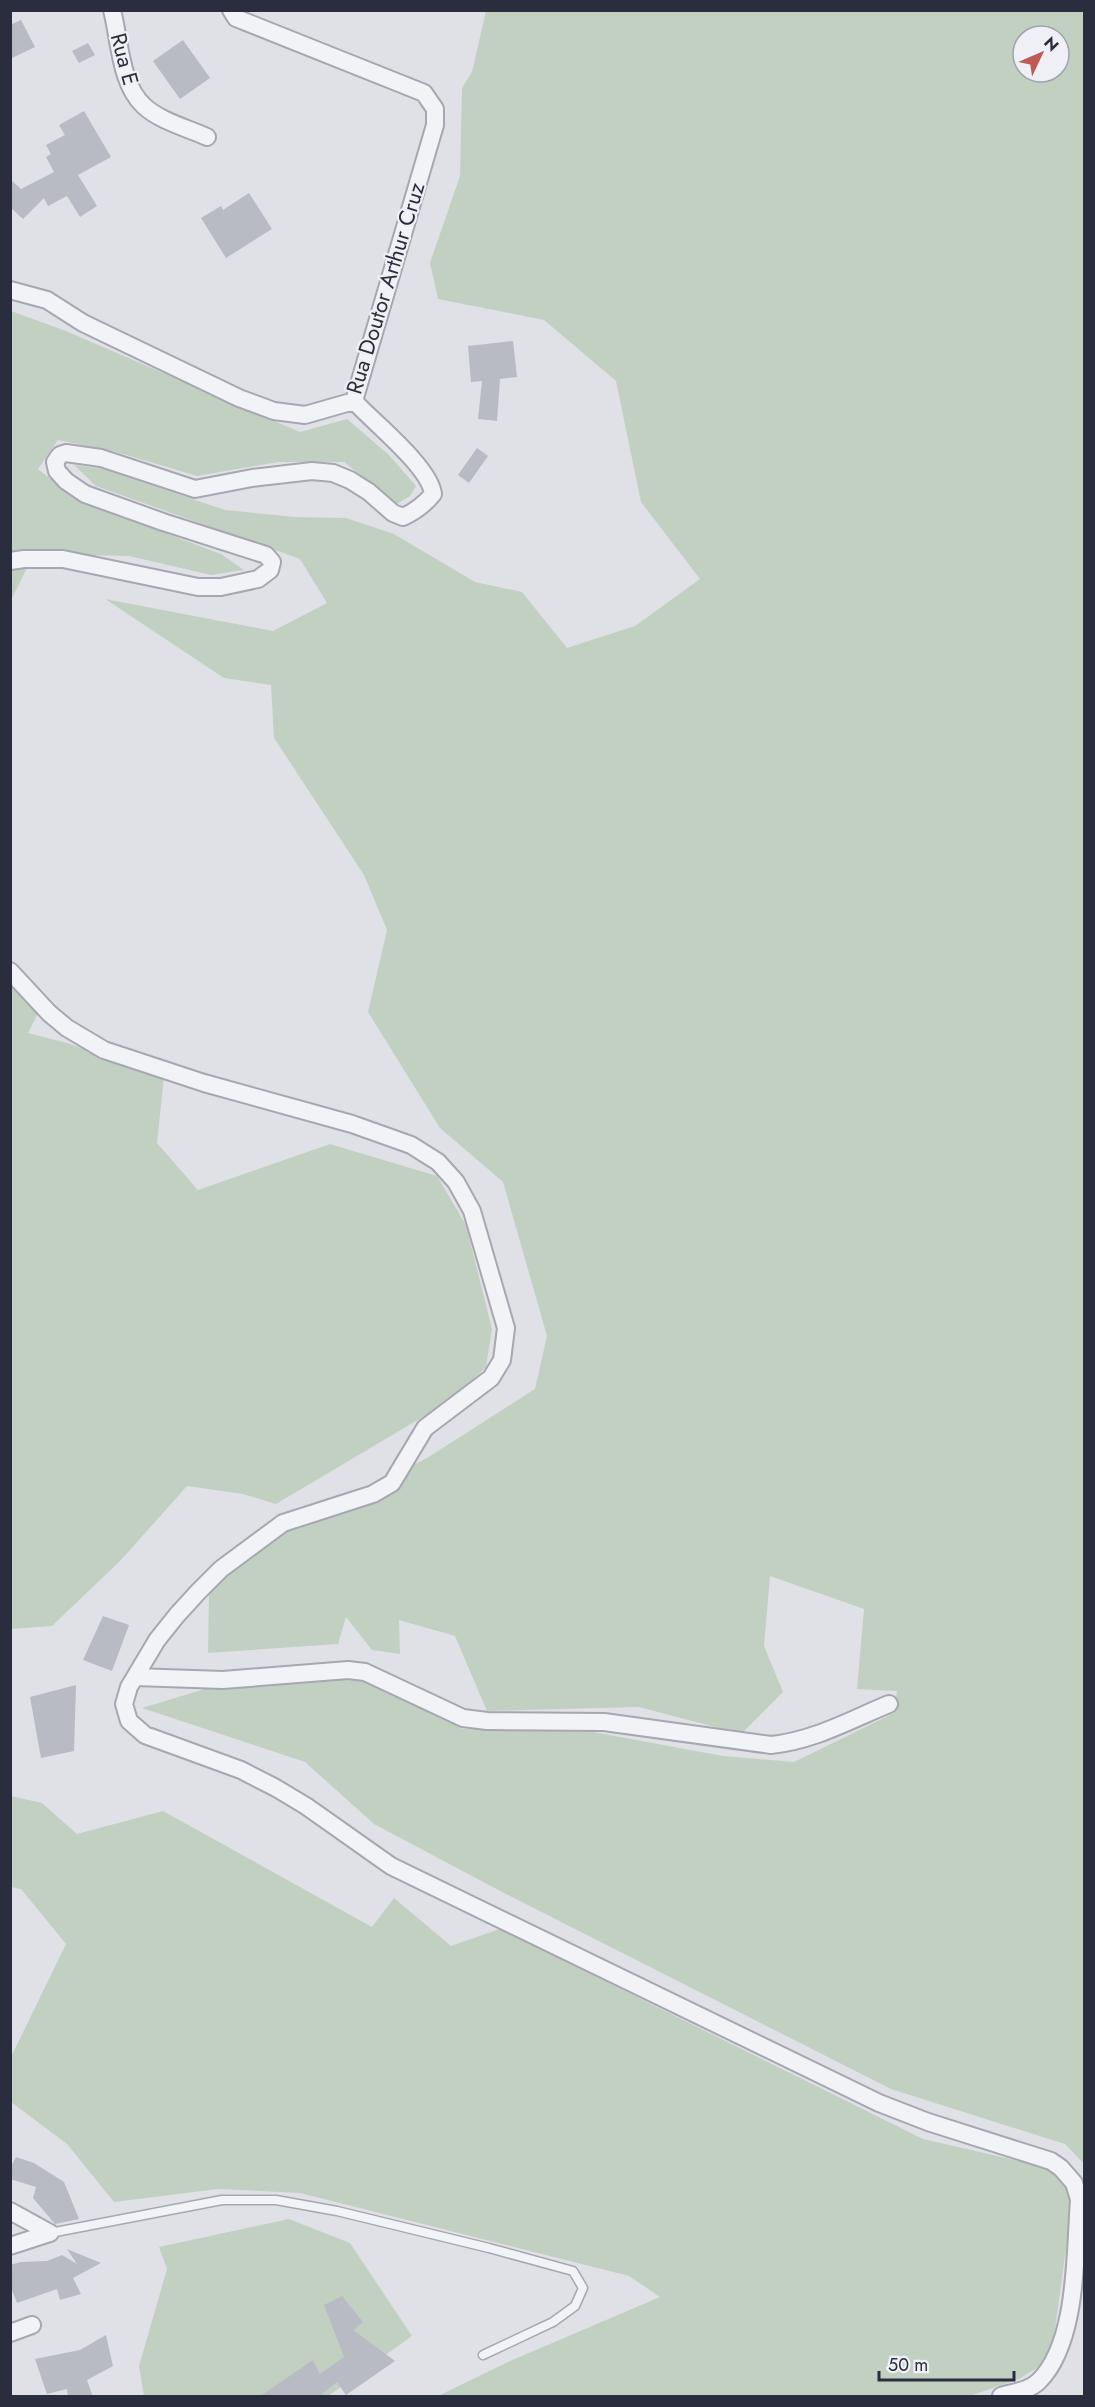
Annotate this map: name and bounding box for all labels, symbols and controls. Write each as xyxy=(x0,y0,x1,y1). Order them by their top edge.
north arrow xyxy=(1011,24,1071,84)
street label: Rua E xyxy=(103,29,147,89)
text: N xyxy=(1039,31,1064,56)
street label: Rua Doutor Arthur Cruz xyxy=(338,178,432,398)
scale bar xyxy=(879,2344,1014,2382)
text: 50 m xyxy=(888,2352,928,2378)

